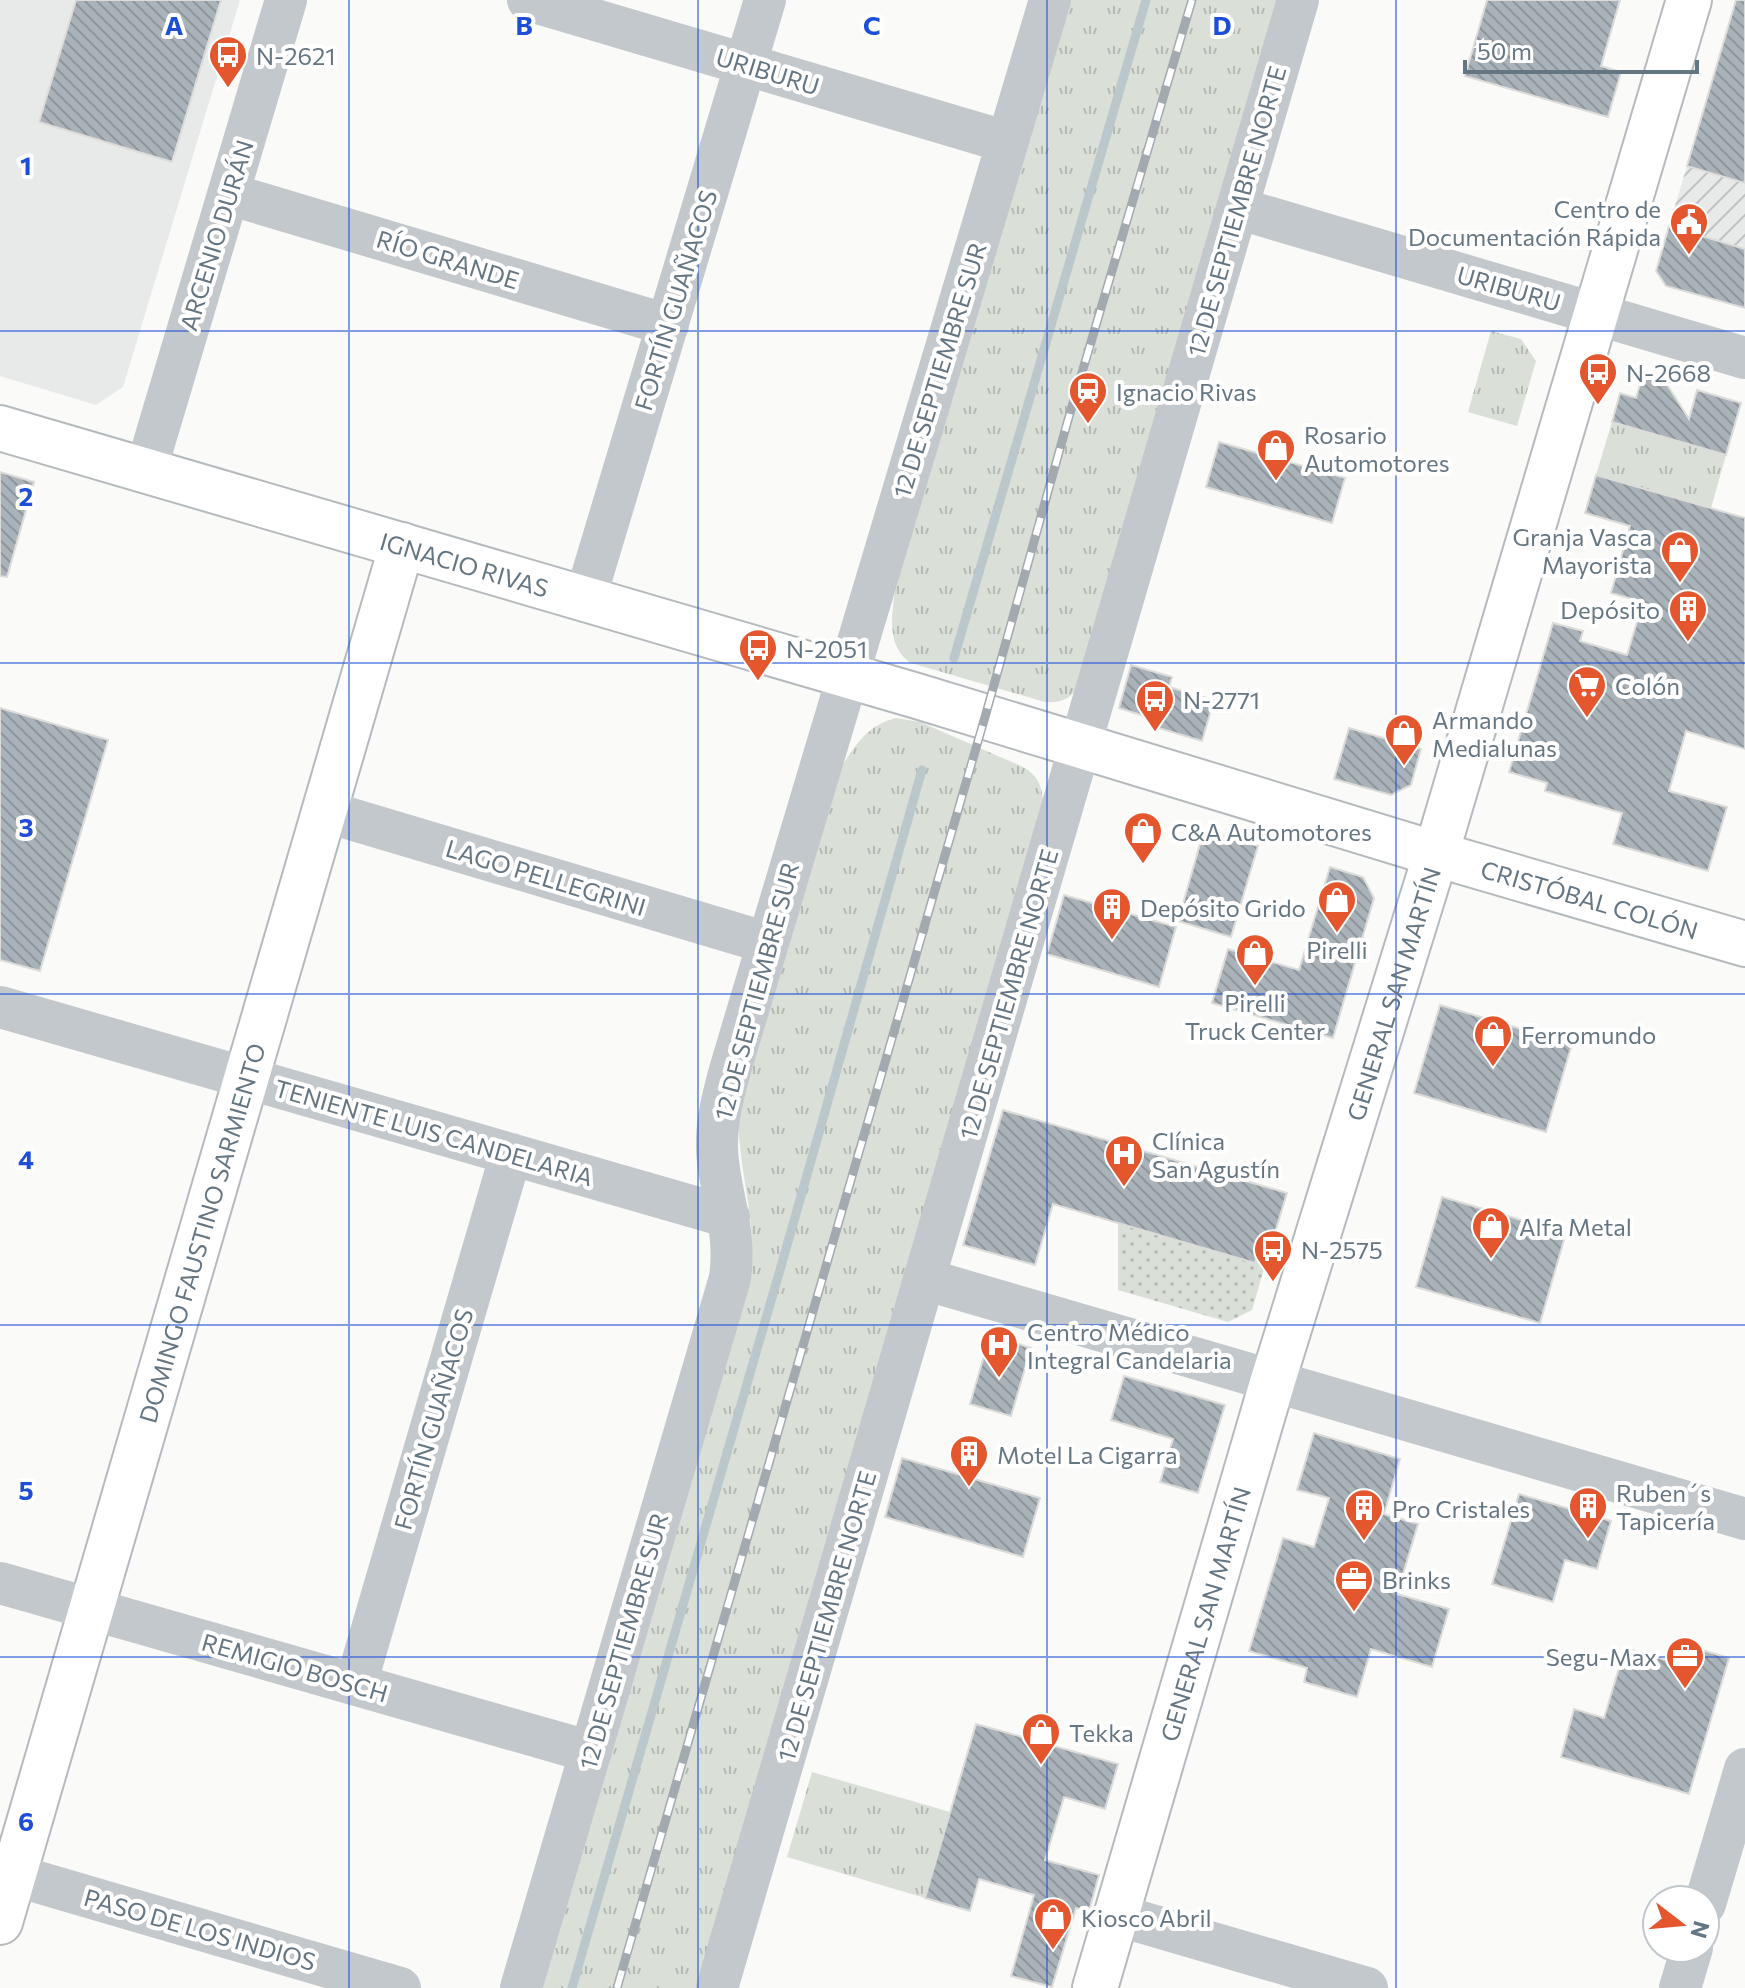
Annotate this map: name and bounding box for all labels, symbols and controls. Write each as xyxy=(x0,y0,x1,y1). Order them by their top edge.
text: A xyxy=(165,9,184,40)
text: B xyxy=(515,9,533,40)
text: C xyxy=(863,9,881,40)
text: D xyxy=(1212,9,1232,40)
scale bar xyxy=(1465,24,1697,74)
bus stop icon: N-2621 xyxy=(207,34,249,89)
text: 50 m xyxy=(1477,36,1532,65)
place label: N-2621 xyxy=(256,41,336,70)
street label: URIBURU xyxy=(713,42,823,100)
street label: 12 DE SEPTIEMBRE NORTE xyxy=(1181,62,1291,360)
street label: ARCENIO DURÁN xyxy=(173,136,259,334)
text: 1 xyxy=(20,149,32,180)
street label: FORTÍN GUAÑACOS xyxy=(628,186,722,414)
place label: Centro de Documentación Rápida xyxy=(1408,194,1661,251)
public building icon: Centro de Documentación Rápida xyxy=(1668,201,1710,256)
street label: RÍO GRANDE xyxy=(373,224,523,294)
street label: 12 DE SEPTIEMBRE SUR xyxy=(886,239,992,501)
street label: URIBURU xyxy=(1454,259,1564,317)
bus stop icon: N-2668 xyxy=(1577,351,1619,406)
place label: N-2668 xyxy=(1626,358,1711,387)
station icon: Ignacio Rivas xyxy=(1067,370,1109,425)
place label: Ignacio Rivas xyxy=(1116,377,1257,406)
place label: Rosario Automotores xyxy=(1304,420,1450,477)
shop icon: Rosario Automotores xyxy=(1255,427,1297,482)
text: 2 xyxy=(19,480,33,511)
place label: Granja Vasca Mayorista xyxy=(1512,522,1652,579)
street label: IGNACIO RIVAS xyxy=(377,525,552,602)
shop icon: Granja Vasca Mayorista xyxy=(1659,529,1701,584)
building icon: Depósito xyxy=(1667,588,1709,643)
place label: Depósito xyxy=(1560,595,1660,624)
bus stop icon: N-2051 xyxy=(737,627,779,682)
place label: N-2051 xyxy=(786,634,867,663)
supermarket icon: Colón xyxy=(1566,664,1608,719)
place label: Colón xyxy=(1615,671,1680,700)
bus stop icon: N-2771 xyxy=(1134,678,1176,733)
place label: N-2771 xyxy=(1183,685,1260,714)
place label: Armando Medialunas xyxy=(1432,705,1557,762)
shop icon: Armando Medialunas xyxy=(1383,712,1425,767)
shop icon: C&A Automotores xyxy=(1122,810,1164,865)
text: 3 xyxy=(18,811,34,842)
place label: C&A Automotores xyxy=(1171,817,1372,846)
street label: LAGO PELLEGRINI xyxy=(442,833,650,921)
street label: 12 DE SEPTIEMBRE NORTE xyxy=(953,845,1063,1143)
street label: CRISTÓBAL COLÓN xyxy=(1478,853,1702,944)
street label: 12 DE SEPTIEMBRE SUR xyxy=(708,859,804,1123)
street label: GENERAL SAN MARTÍN xyxy=(1340,863,1446,1124)
shop icon: Pirelli xyxy=(1316,879,1358,934)
building icon: Depósito Grido xyxy=(1091,886,1133,941)
place label: Depósito Grido xyxy=(1140,893,1306,922)
shop icon: Pirelli Truck Center xyxy=(1234,932,1276,987)
place label: Pirelli xyxy=(1306,935,1368,964)
place label: Pirelli Truck Center xyxy=(1185,988,1326,1045)
shop icon: Ferromundo xyxy=(1472,1013,1514,1068)
place label: Ferromundo xyxy=(1521,1020,1656,1049)
street label: DOMINGO FAUSTINO SARMIENTO xyxy=(132,1040,270,1426)
street label: TENIENTE LUIS CANDELARIA xyxy=(271,1073,597,1191)
place label: Clínica San Agustín xyxy=(1152,1126,1280,1183)
hospital icon: Clínica San Agustín xyxy=(1103,1133,1145,1188)
text: 4 xyxy=(18,1143,34,1174)
shop icon: Alfa Metal xyxy=(1470,1205,1512,1260)
place label: Alfa Metal xyxy=(1519,1212,1632,1241)
bus stop icon: N-2575 xyxy=(1252,1228,1294,1283)
place label: N-2575 xyxy=(1301,1235,1383,1264)
street label: FORTÍN GUAÑACOS xyxy=(388,1305,478,1533)
place label: Centro Médico Integral Candelaria xyxy=(1027,1317,1232,1374)
hospital icon: Centro Médico Integral Candelaria xyxy=(978,1324,1020,1379)
building icon: Motel La Cigarra xyxy=(948,1433,990,1488)
place label: Motel La Cigarra xyxy=(997,1440,1177,1469)
street label: 12 DE SEPTIEMBRE NORTE xyxy=(771,1467,881,1765)
text: 5 xyxy=(18,1474,34,1505)
place label: Ruben´s Tapicería xyxy=(1616,1478,1715,1535)
street label: GENERAL SAN MARTÍN xyxy=(1154,1483,1256,1744)
building icon: Ruben´s Tapicería xyxy=(1567,1485,1609,1540)
building icon: Pro Cristales xyxy=(1343,1487,1385,1542)
place label: Pro Cristales xyxy=(1392,1494,1530,1523)
street label: 12 DE SEPTIEMBRE SUR xyxy=(572,1509,674,1773)
office icon: Brinks xyxy=(1333,1558,1375,1613)
place label: Brinks xyxy=(1382,1565,1451,1594)
street label: REMIGIO BOSCH xyxy=(199,1627,391,1707)
office icon: Segu-Max xyxy=(1664,1635,1706,1690)
place label: Segu-Max xyxy=(1546,1642,1657,1671)
shop icon: Tekka xyxy=(1020,1711,1062,1766)
place label: Tekka xyxy=(1069,1718,1134,1747)
text: 6 xyxy=(18,1805,34,1836)
street label: PASO DE LOS INDIOS xyxy=(81,1882,319,1976)
north arrow xyxy=(1641,1884,1721,1964)
shop icon: Kiosco Abril xyxy=(1032,1896,1074,1951)
place label: Kiosco Abril xyxy=(1081,1903,1212,1932)
text: N xyxy=(1685,1918,1716,1941)

